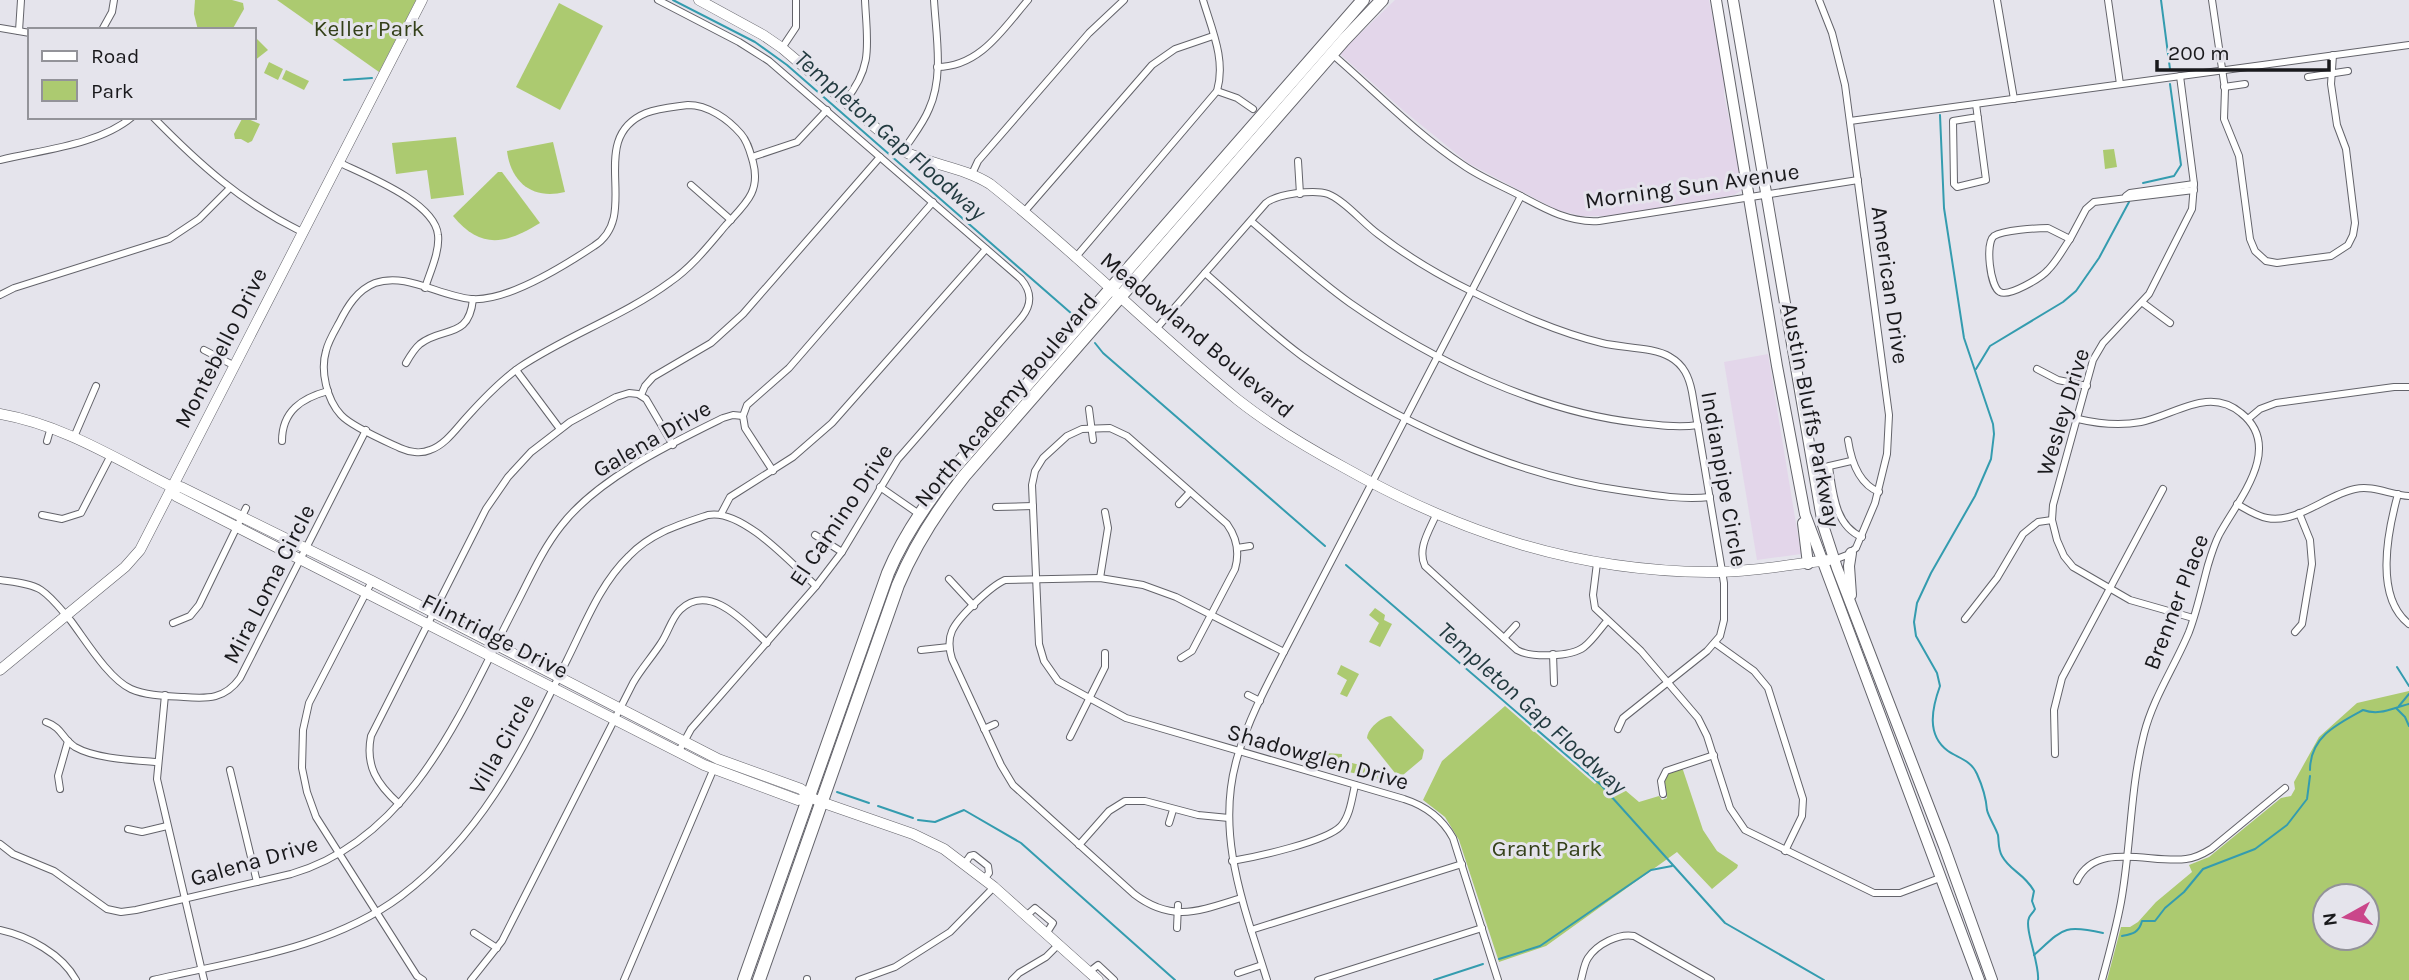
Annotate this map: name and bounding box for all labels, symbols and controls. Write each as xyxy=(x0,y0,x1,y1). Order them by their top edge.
park label: Keller Park xyxy=(314,15,424,42)
legend xyxy=(28,28,256,119)
scale bar xyxy=(2157,28,2328,72)
text: 200 m xyxy=(2168,41,2230,65)
text: Road xyxy=(91,44,139,68)
water label: Templeton Gap Floodway xyxy=(789,44,992,226)
text: Park xyxy=(91,79,134,103)
street label: Morning Sun Avenue xyxy=(1583,158,1801,214)
street label: American Drive xyxy=(1866,204,1914,366)
street label: Meadowland Boulevard xyxy=(1095,246,1299,424)
street label: Montebello Drive xyxy=(169,263,273,433)
street label: North Academy Boulevard xyxy=(909,288,1103,512)
street label: Austin Bluffs Parkway xyxy=(1776,300,1846,530)
street label: Wesley Drive xyxy=(2031,345,2095,479)
street label: Indianpipe Circle xyxy=(1695,389,1753,569)
street label: Galena Drive xyxy=(588,394,716,484)
street label: El Camino Drive xyxy=(784,439,898,591)
street label: Mira Loma Circle xyxy=(217,500,321,668)
street label: Brenner Place xyxy=(2138,530,2214,674)
street label: Flintridge Drive xyxy=(417,588,573,684)
water label: Templeton Gap Floodway xyxy=(1432,616,1633,801)
street label: Villa Circle xyxy=(463,689,541,799)
street label: Shadowglen Drive xyxy=(1224,718,1412,796)
street label: Galena Drive xyxy=(187,830,321,892)
park label: Grant Park xyxy=(1492,835,1602,862)
north arrow xyxy=(2311,882,2381,952)
text: N xyxy=(2318,911,2342,928)

